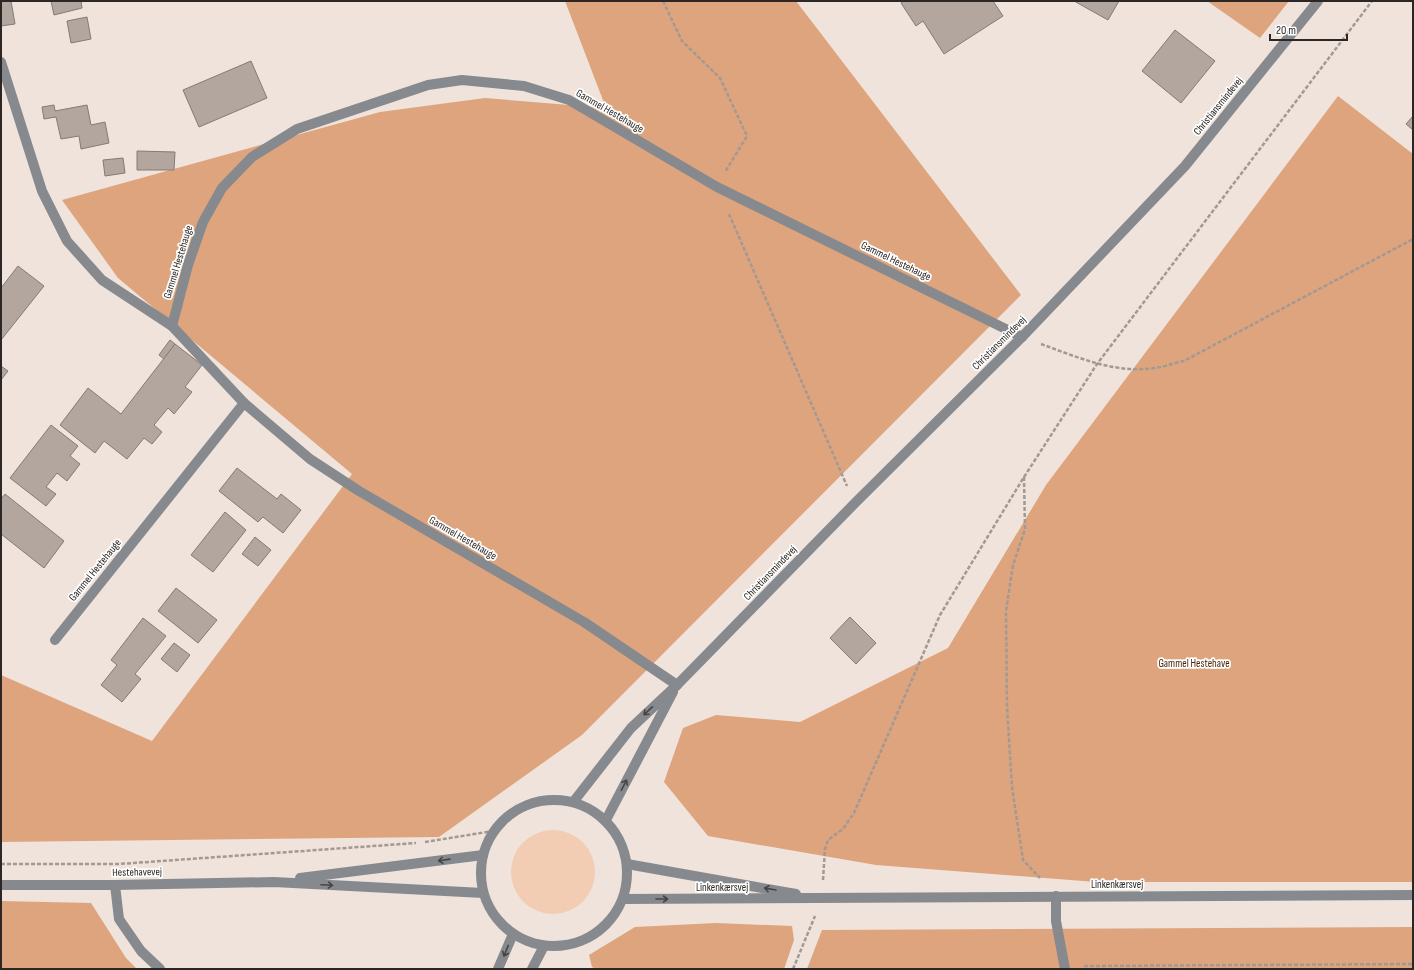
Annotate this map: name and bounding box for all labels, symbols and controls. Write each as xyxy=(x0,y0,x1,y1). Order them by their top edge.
scale bar xyxy=(1270,16,1347,42)
text: 20 m xyxy=(1276,23,1296,38)
street label: Christiansmindevej xyxy=(1191,74,1245,138)
street label: Gammel Hestehauge xyxy=(574,86,646,136)
street label: Gammel Hestehauge xyxy=(161,224,195,300)
street label: Gammel Hestehauge xyxy=(859,239,933,283)
street label: Christiansmindevej xyxy=(969,313,1029,373)
street label: Gammel Hestehauge xyxy=(427,513,499,563)
street label: Gammel Hestehauge xyxy=(66,536,124,604)
street label: Christiansmindevej xyxy=(741,543,799,603)
park label: Gammel Hestehave xyxy=(1158,657,1230,670)
one-way arrow xyxy=(643,707,653,716)
one-way arrow xyxy=(621,780,628,792)
one-way arrow xyxy=(438,856,451,864)
street label: Hestehavevej xyxy=(112,865,162,879)
street label: Linkenkærsvej xyxy=(1091,878,1143,891)
one-way arrow xyxy=(320,881,333,888)
street label: Linkenkærsvej xyxy=(696,881,748,894)
one-way arrow xyxy=(764,885,777,893)
one-way arrow xyxy=(655,895,668,903)
one-way arrow xyxy=(501,945,509,957)

